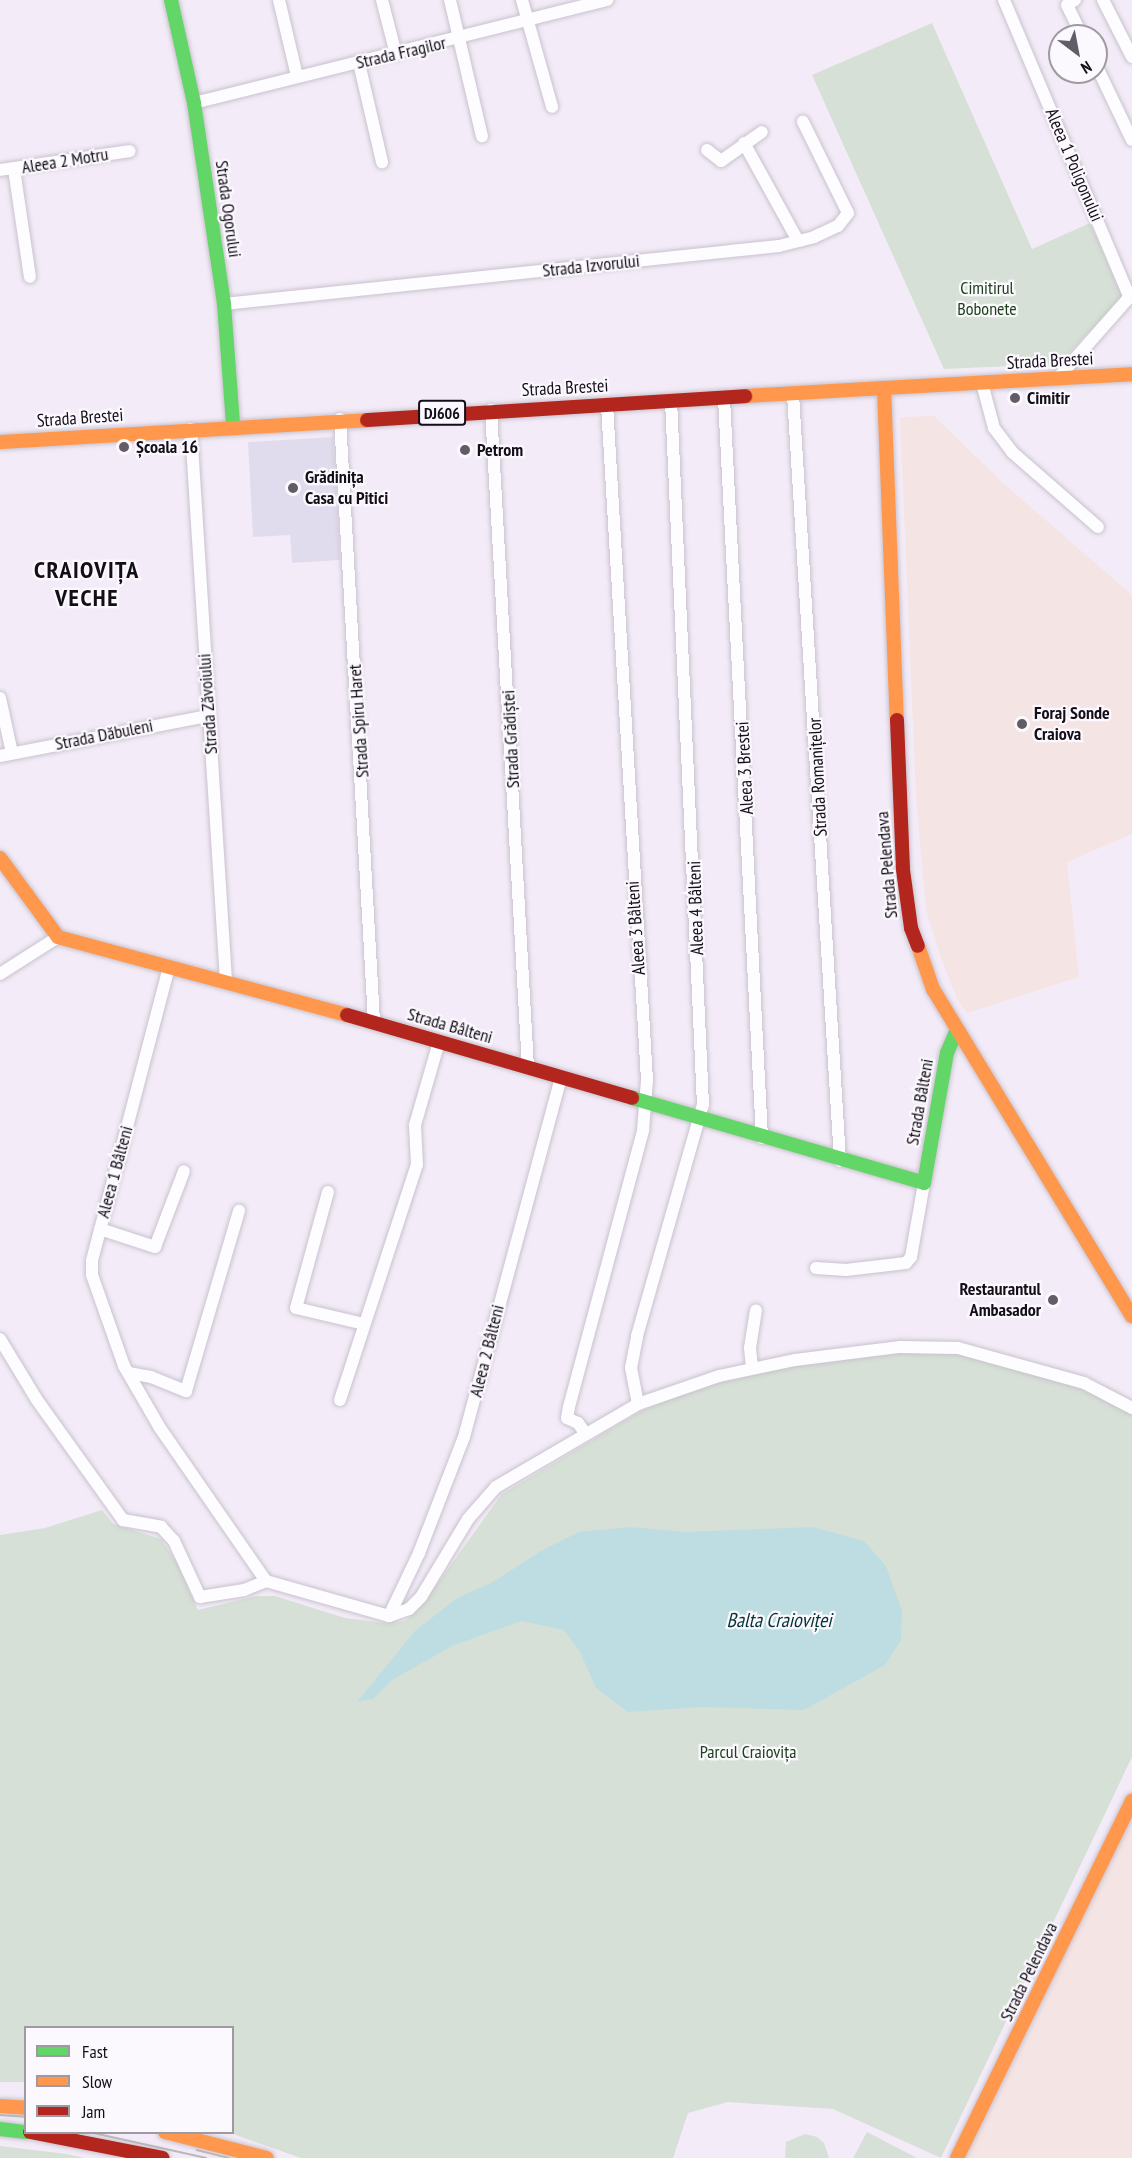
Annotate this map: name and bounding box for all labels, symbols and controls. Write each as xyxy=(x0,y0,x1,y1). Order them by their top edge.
north arrow xyxy=(1048,24,1108,84)
street label: Strada Fragilor xyxy=(354,32,448,74)
text: N xyxy=(1078,57,1095,78)
street label: Aleea 1 Poligonului xyxy=(1040,105,1108,225)
street label: Aleea 2 Motru xyxy=(20,144,110,178)
street label: Strada Ogorului xyxy=(211,159,245,259)
street label: Strada Izvorului xyxy=(541,250,641,282)
park label: Cimitirul Bobonete xyxy=(957,278,1017,320)
street label: Strada Brestei xyxy=(1006,348,1094,374)
street label: Strada Brestei xyxy=(521,375,609,401)
place label: Cimitir xyxy=(1027,387,1070,409)
marker: Cimitir xyxy=(1008,391,1022,405)
road number: DJ606 xyxy=(418,400,466,426)
street label: Strada Brestei xyxy=(36,404,124,432)
place label: Școala 16 xyxy=(136,436,198,458)
place label: Petrom xyxy=(477,439,523,461)
marker: Școala 16 xyxy=(117,440,131,454)
marker: Petrom xyxy=(458,443,472,457)
place label: Grădinița Casa cu Pitici xyxy=(305,467,388,510)
marker: Grădinița Casa cu Pitici xyxy=(286,481,300,495)
district label: CRAIOVIȚA VECHE xyxy=(34,556,140,612)
street label: Strada Zăvoiului xyxy=(194,653,222,755)
street label: Strada Spiru Haret xyxy=(344,664,374,778)
street label: Strada Grădiștei xyxy=(498,689,524,789)
place label: Foraj Sonde Craiova xyxy=(1034,703,1110,746)
street label: Strada Dăbuleni xyxy=(53,715,155,755)
street label: Strada Romanițelor xyxy=(804,717,832,837)
marker: Foraj Sonde Craiova xyxy=(1015,717,1029,731)
street label: Aleea 3 Brestei xyxy=(732,721,758,815)
street label: Strada Pelendava xyxy=(872,811,902,919)
street label: Aleea 4 Bâlteni xyxy=(684,861,708,955)
street label: Aleea 3 Bâlteni xyxy=(622,880,650,976)
street label: Strada Bâlteni xyxy=(405,1004,495,1048)
street label: Strada Bâlteni xyxy=(902,1057,938,1147)
street label: Aleea 1 Bâlteni xyxy=(92,1124,138,1220)
place label: Restaurantul Ambasador xyxy=(960,1279,1041,1322)
marker: Restaurantul Ambasador xyxy=(1046,1293,1060,1307)
street label: Aleea 2 Bâlteni xyxy=(465,1303,509,1399)
water label: Balta Craioviței xyxy=(726,1608,832,1632)
park label: Parcul Craiovița xyxy=(700,1741,796,1763)
street label: Strada Pelendava xyxy=(996,1919,1062,2025)
legend xyxy=(24,2026,234,2134)
text: Fast xyxy=(82,2040,108,2063)
text: Slow xyxy=(82,2070,112,2093)
text: Jam xyxy=(82,2100,105,2123)

